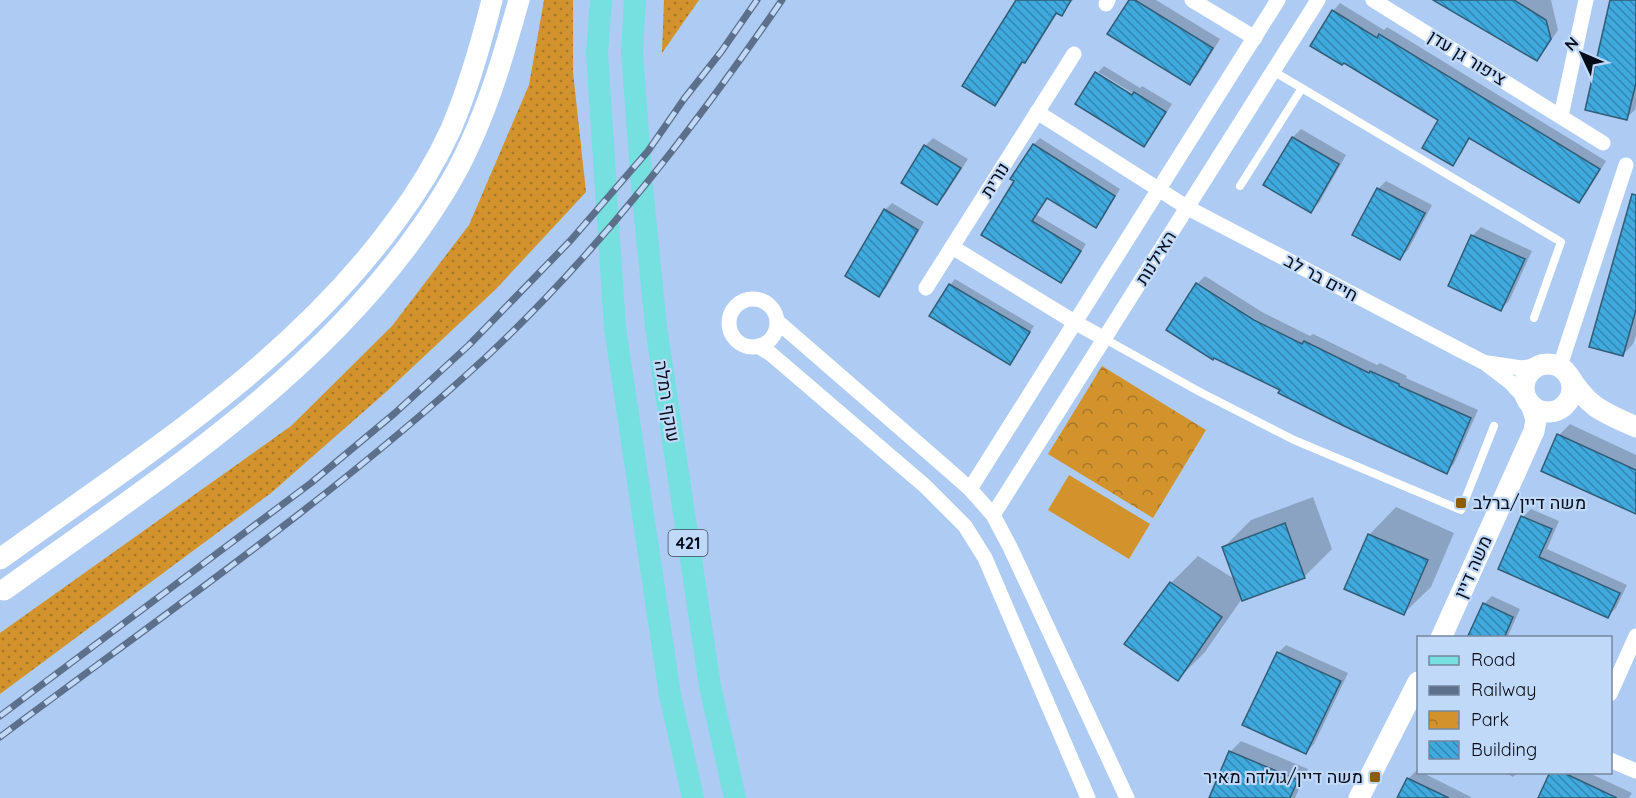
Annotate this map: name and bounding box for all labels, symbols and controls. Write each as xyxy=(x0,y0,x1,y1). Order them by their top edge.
north arrow xyxy=(1552,24,1612,84)
street label: ציפור גן עדן xyxy=(1424,25,1511,91)
text: N xyxy=(1560,32,1582,55)
street label: נורית xyxy=(975,158,1014,202)
street label: האילנות xyxy=(1130,226,1181,289)
street label: חיים בר לב xyxy=(1280,249,1362,307)
street label: עוקף רמלה xyxy=(650,358,685,444)
place label: משה דיין/ברלב xyxy=(1473,491,1586,514)
marker: משה דיין/ברלב xyxy=(1454,496,1468,510)
road number: 421 xyxy=(668,530,708,556)
street label: משה דיין xyxy=(1448,532,1497,602)
legend xyxy=(1417,636,1612,774)
text: Road xyxy=(1471,648,1516,671)
text: Railway xyxy=(1471,678,1537,701)
text: Park xyxy=(1471,708,1509,731)
text: Building xyxy=(1471,738,1537,761)
place label: משה דיין/גולדה מאיר xyxy=(1203,765,1363,788)
marker: משה דיין/גולדה מאיר xyxy=(1368,770,1382,784)

